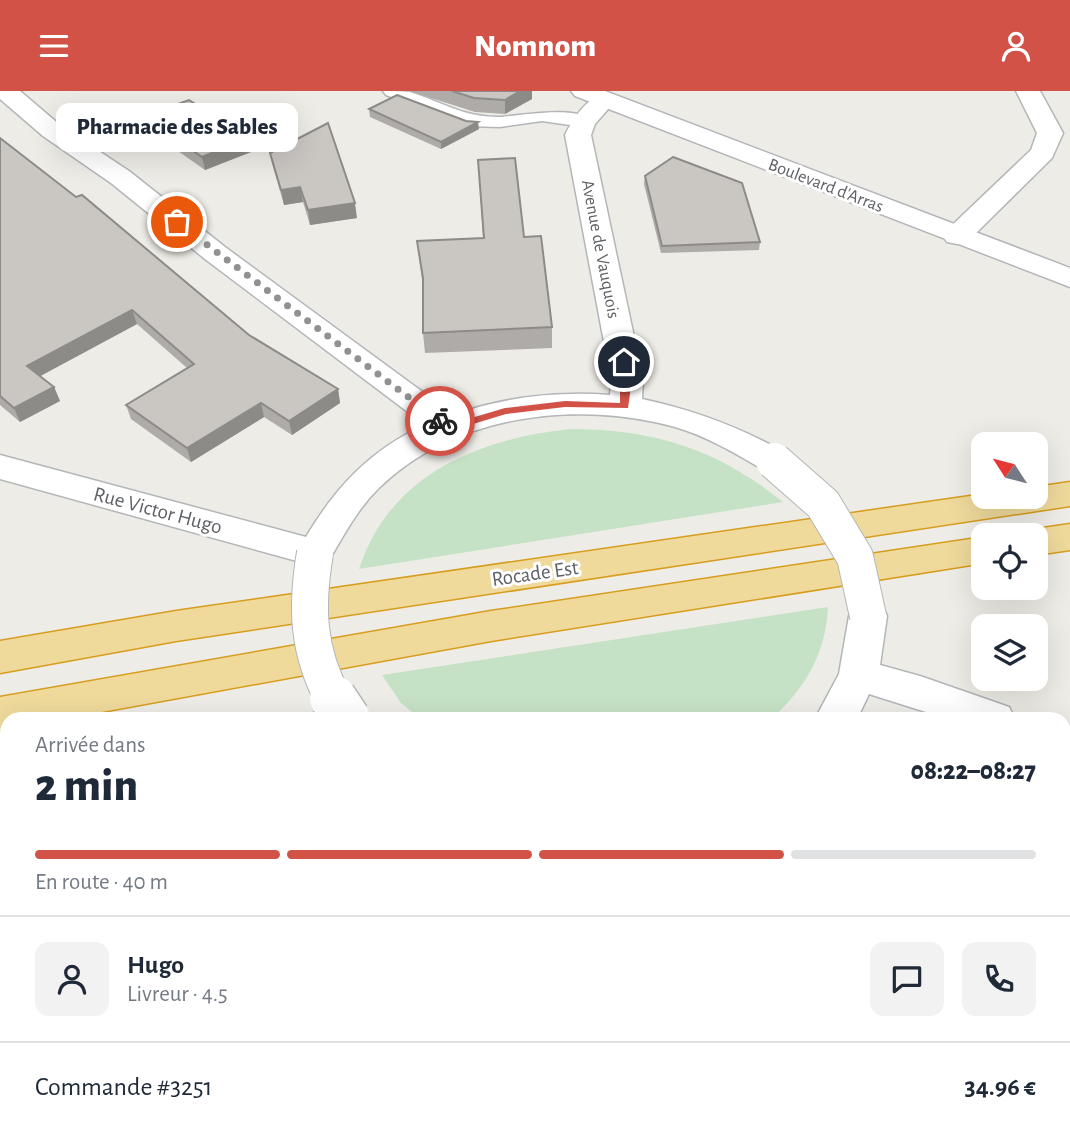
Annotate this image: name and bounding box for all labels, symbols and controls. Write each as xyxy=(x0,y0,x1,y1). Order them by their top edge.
icon: menu xyxy=(35,27,73,65)
icon: person xyxy=(997,27,1035,65)
text: Nomnom xyxy=(474,30,596,62)
callout: Pharmacie des Sables xyxy=(56,103,298,152)
text: Pharmacie des Sables xyxy=(77,116,277,139)
street label: Boulevard d'Arras xyxy=(766,156,886,216)
street label: Avenue de Vauquois xyxy=(578,178,622,320)
pin xyxy=(147,192,207,252)
icon: bag xyxy=(158,203,196,241)
pin xyxy=(594,332,654,392)
icon: home xyxy=(605,343,643,381)
courier xyxy=(405,386,475,456)
icon: bike xyxy=(421,402,459,440)
north arrow xyxy=(971,432,1048,509)
map controls xyxy=(971,432,1048,691)
street label: Rue Victor Hugo xyxy=(91,483,224,538)
button: locate xyxy=(971,523,1048,600)
street label: Rocade Est xyxy=(490,557,580,590)
button: layers xyxy=(971,614,1048,691)
text: Arrivée dans xyxy=(35,734,146,757)
text: 08:22–08:27 xyxy=(911,758,1036,784)
text: 2 min xyxy=(35,763,138,809)
text: En route · 40 m xyxy=(35,871,168,894)
button: person xyxy=(35,942,109,1016)
button: chat xyxy=(870,942,944,1016)
button: phone xyxy=(962,942,1036,1016)
text: Hugo xyxy=(127,952,184,978)
text: Livreur · 4.5 xyxy=(127,983,228,1006)
text: Commande #3251 xyxy=(35,1074,213,1100)
text: 34.96 € xyxy=(965,1074,1036,1100)

